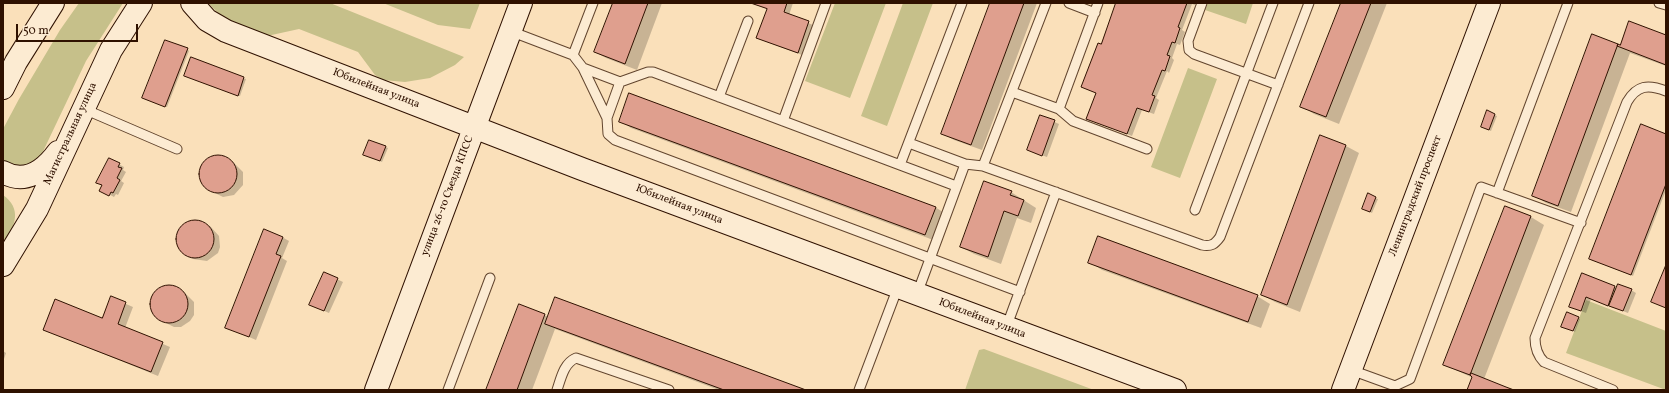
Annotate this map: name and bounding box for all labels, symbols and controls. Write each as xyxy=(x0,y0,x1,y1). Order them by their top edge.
scale bar xyxy=(18,16,140,42)
text: 50 m xyxy=(23,23,49,39)
street label: Юбилейная улица xyxy=(331,66,421,112)
street label: Магистральная улица xyxy=(41,81,101,187)
street label: улица 26-го Съезда КПСС xyxy=(419,134,477,258)
street label: Ленинградский проспект xyxy=(1387,134,1445,258)
street label: Юбилейная улица xyxy=(634,182,724,228)
street label: Юбилейная улица xyxy=(937,296,1027,342)

